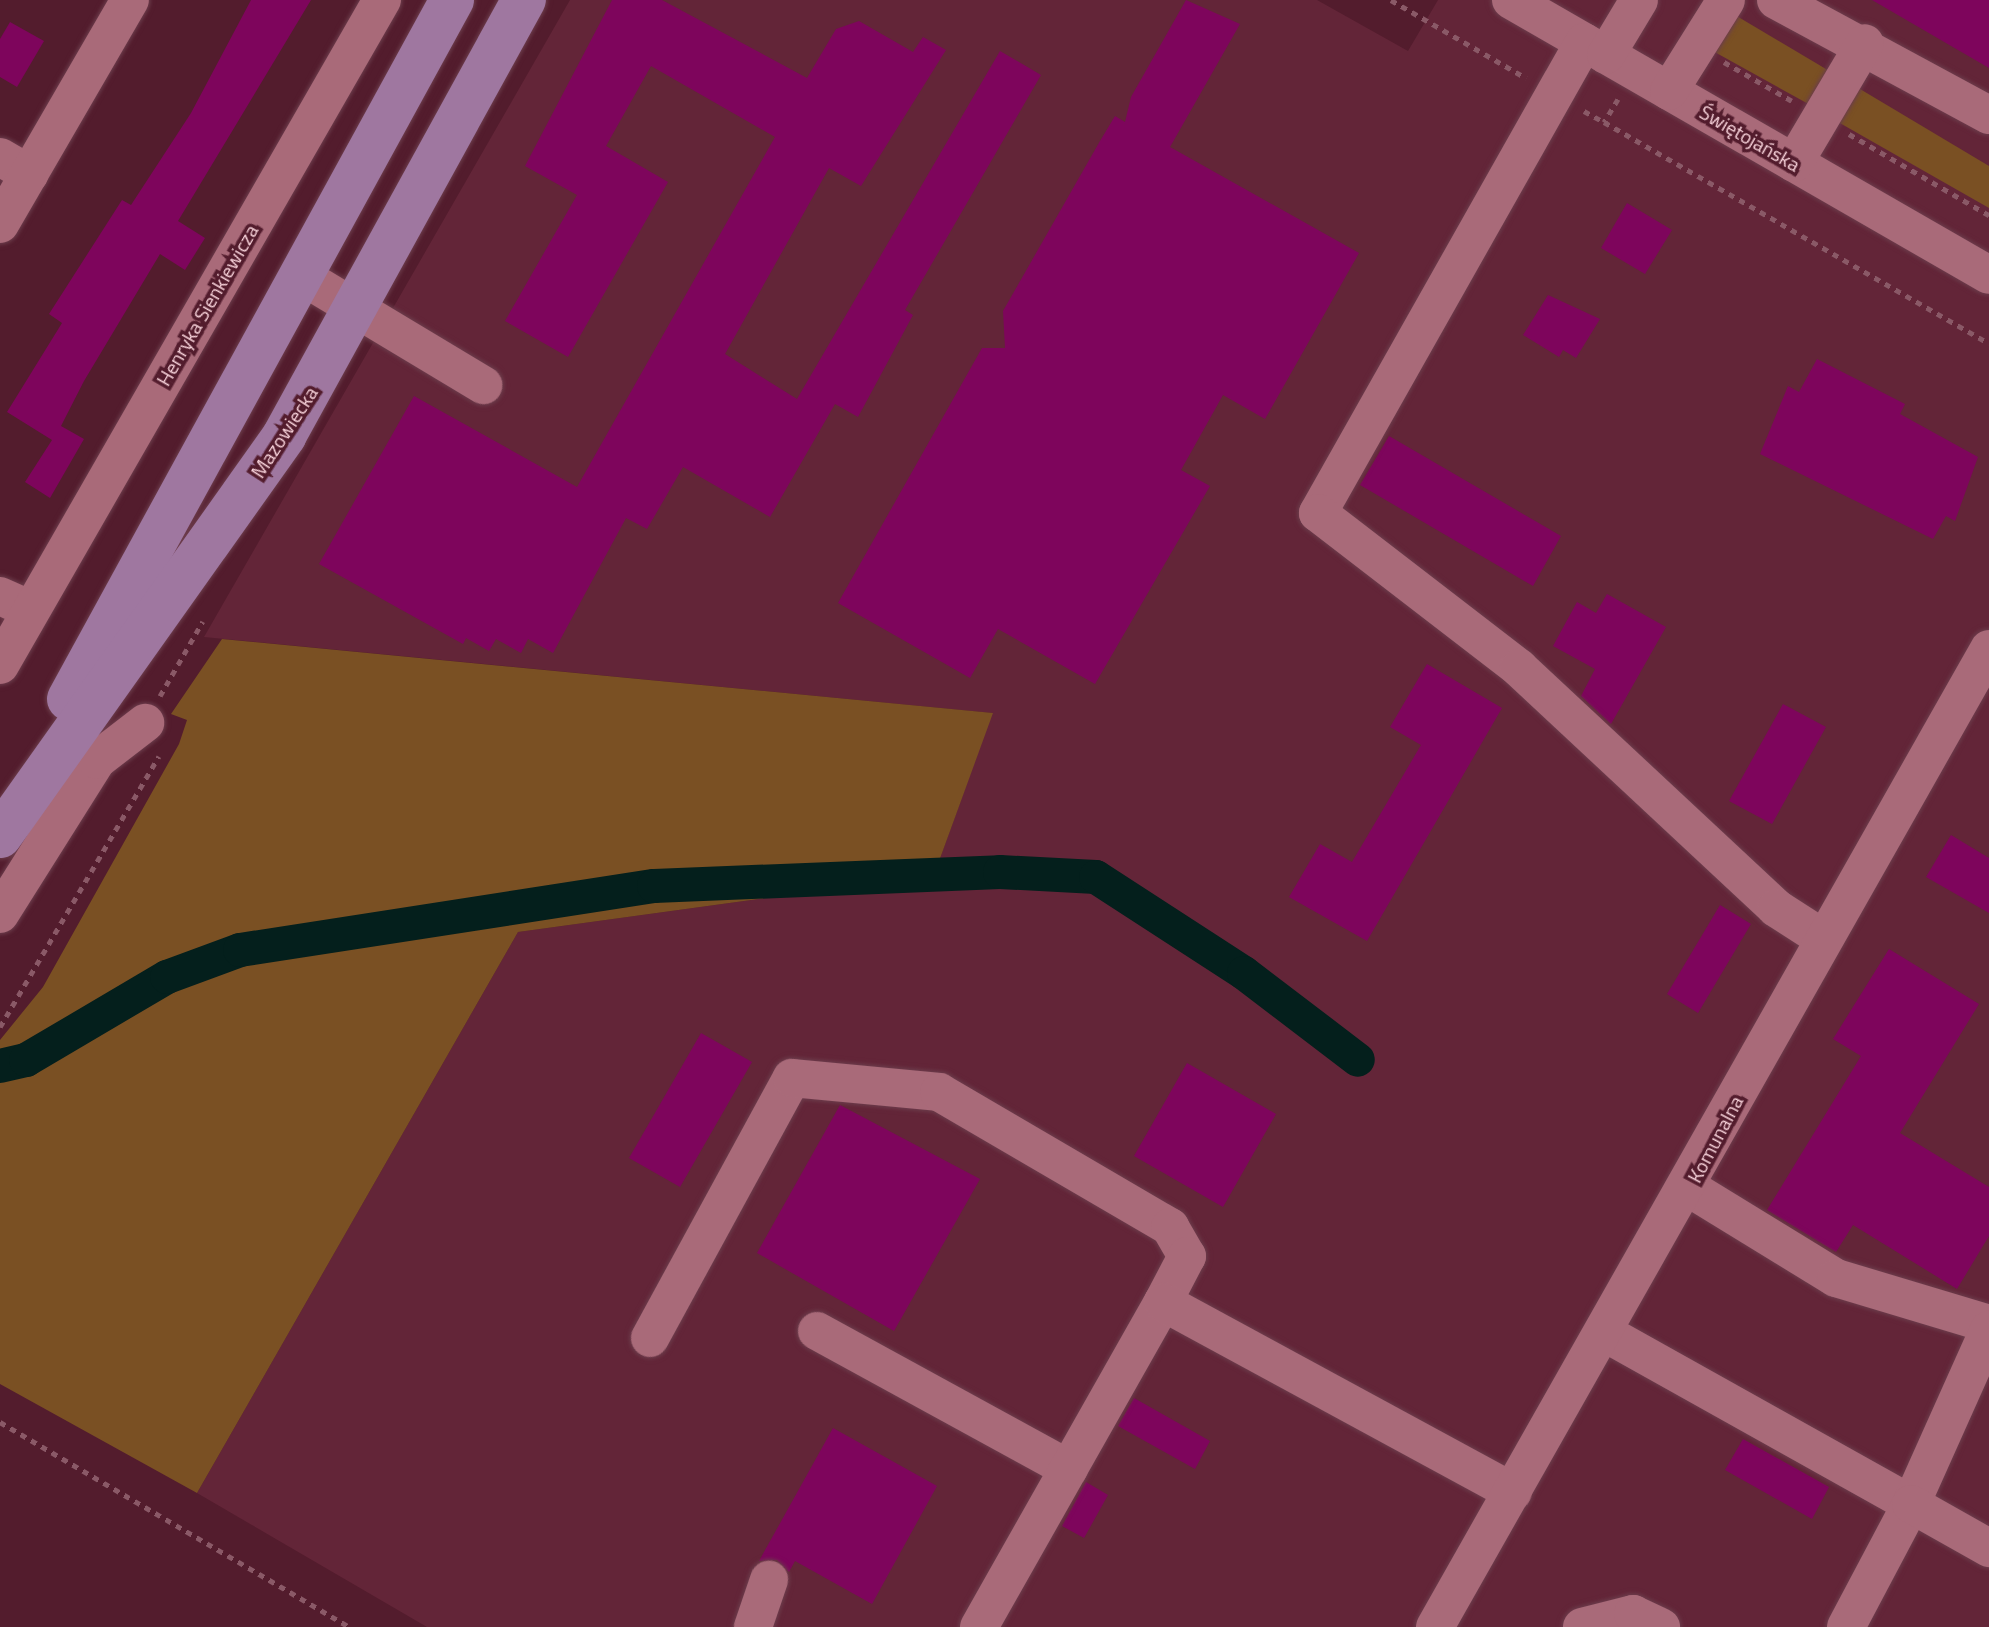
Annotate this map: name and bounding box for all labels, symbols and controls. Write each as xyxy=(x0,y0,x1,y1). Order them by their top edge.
street label: Świętojańska xyxy=(1696,100,1804,176)
street label: Henryka Sienkiewicza xyxy=(151,220,263,390)
street label: Mazowiecka xyxy=(246,382,322,482)
street label: Komunalna xyxy=(1682,1091,1748,1187)

